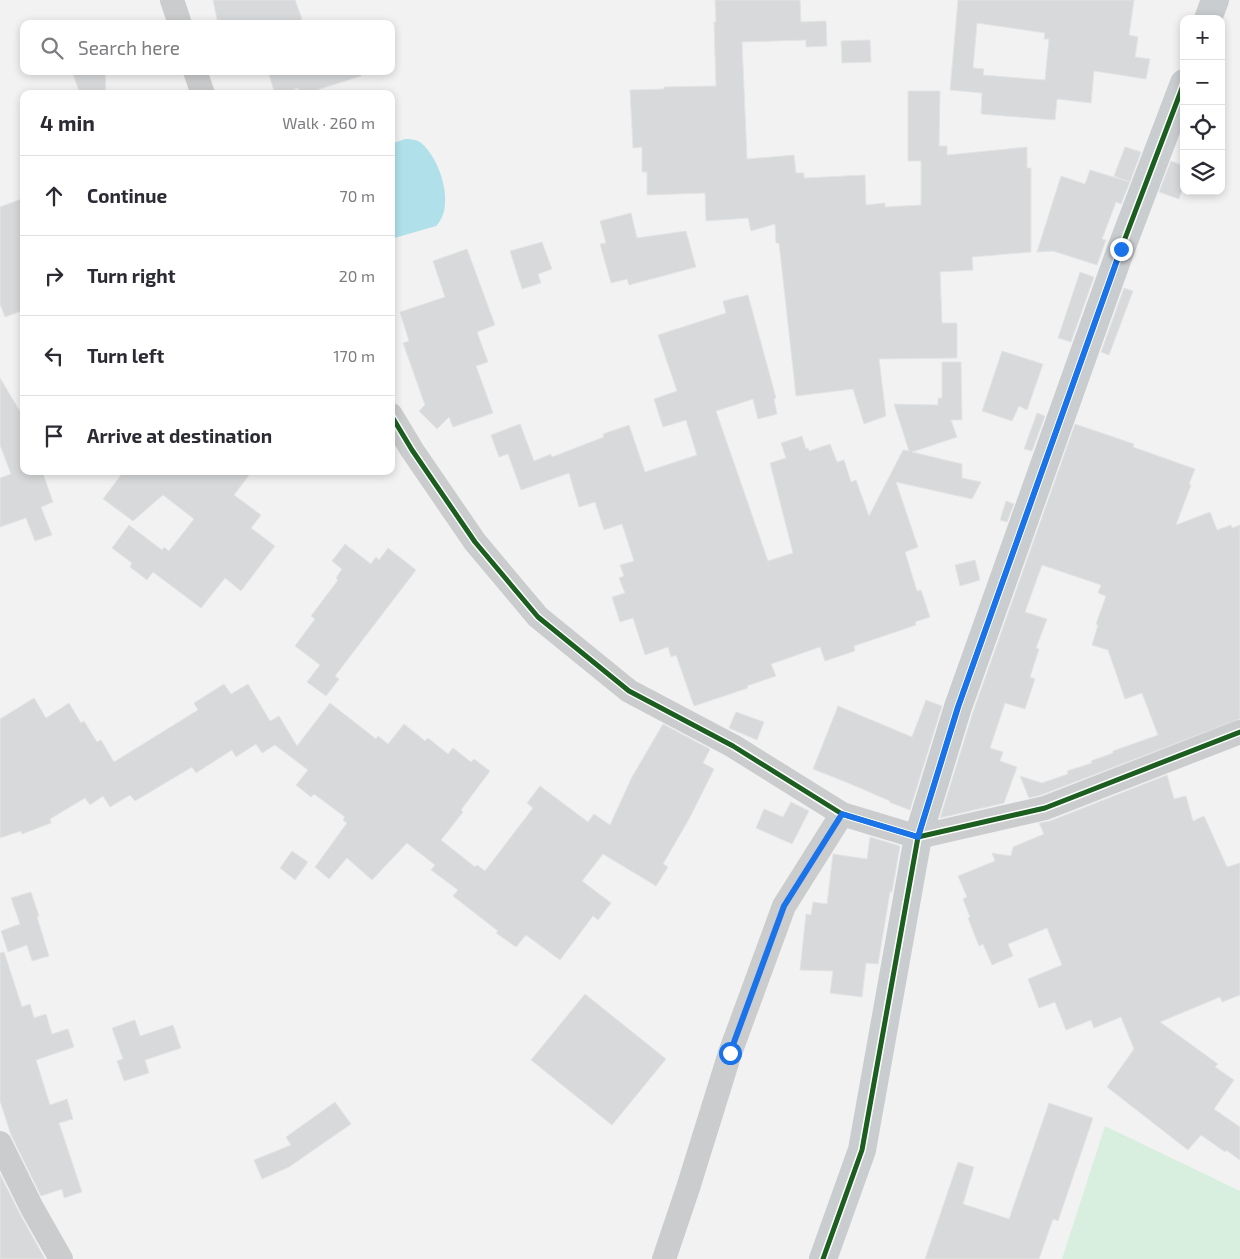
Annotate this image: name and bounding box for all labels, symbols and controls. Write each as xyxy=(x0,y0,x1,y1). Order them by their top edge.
map controls xyxy=(1180,15,1225,195)
button: + xyxy=(1180,15,1225,60)
search box xyxy=(20,20,395,75)
icon: search xyxy=(38,34,66,62)
text: Search here xyxy=(78,36,180,59)
button: − xyxy=(1180,60,1225,105)
button: locate xyxy=(1180,105,1225,150)
text: 4 min xyxy=(40,110,95,135)
text: Walk · 260 m xyxy=(282,113,375,132)
button: layers xyxy=(1180,150,1225,195)
icon: ahead xyxy=(40,182,68,210)
text: Continue xyxy=(87,184,167,207)
text: 70 m xyxy=(340,186,375,205)
route end xyxy=(1110,238,1133,261)
icon: right xyxy=(40,262,68,290)
text: Turn right xyxy=(87,264,175,287)
text: 20 m xyxy=(339,266,375,285)
icon: left xyxy=(40,342,68,370)
text: Turn left xyxy=(87,344,164,367)
text: 170 m xyxy=(333,346,375,365)
icon: arrive xyxy=(40,422,68,450)
text: Arrive at destination xyxy=(87,424,272,447)
route start xyxy=(719,1042,742,1065)

